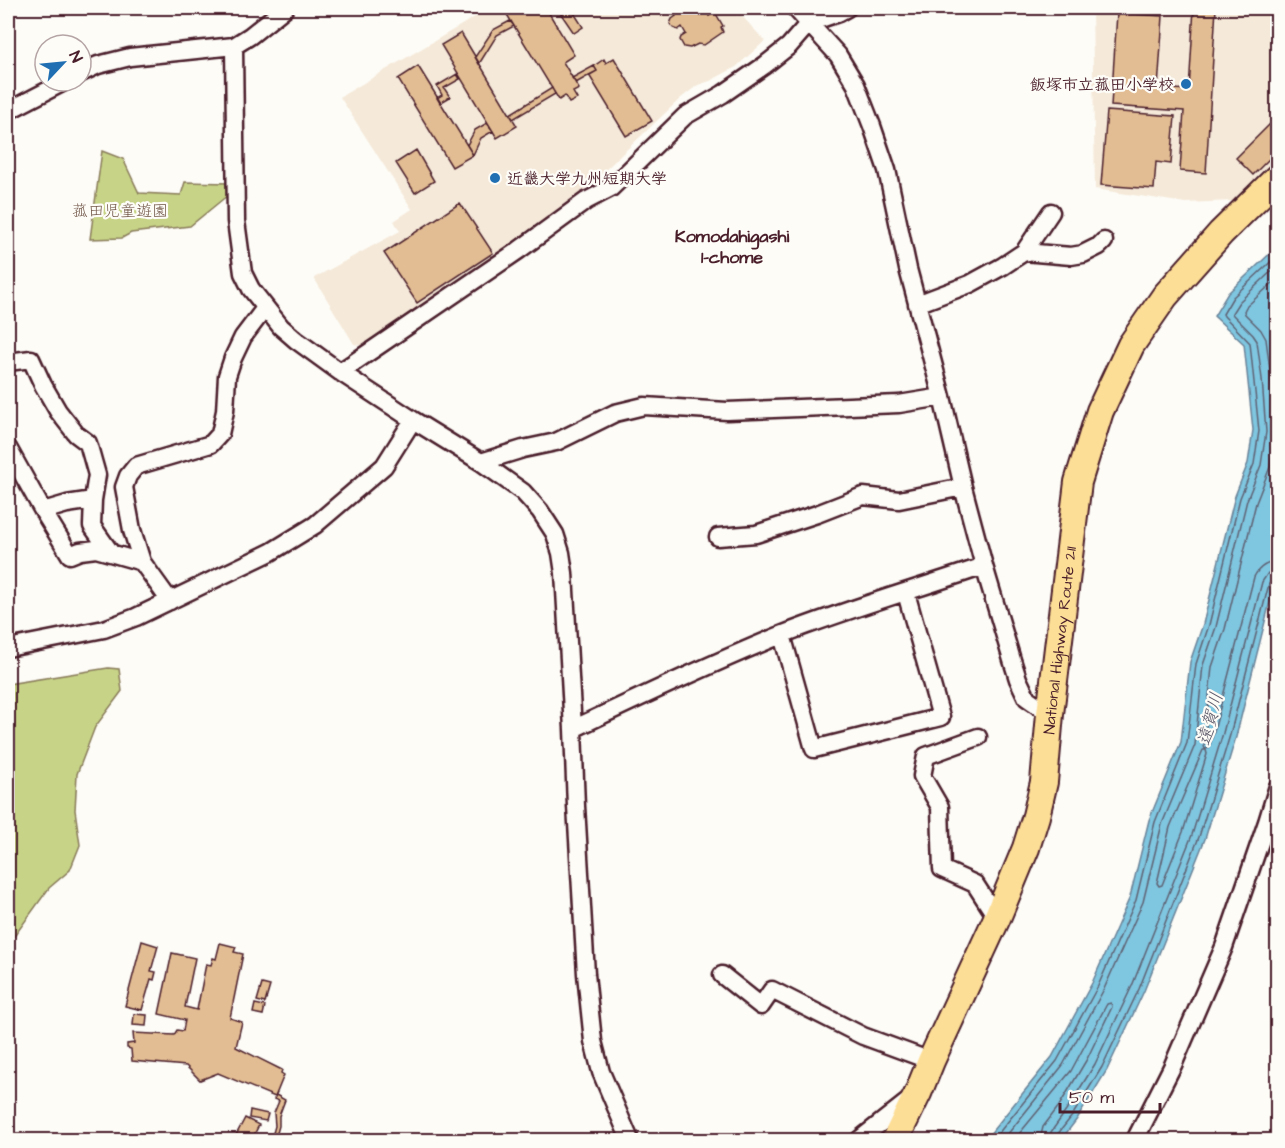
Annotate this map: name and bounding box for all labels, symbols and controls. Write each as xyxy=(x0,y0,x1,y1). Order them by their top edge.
north arrow xyxy=(33,33,93,93)
text: N xyxy=(63,48,88,66)
place label: 飯塚市立菰田小学校 xyxy=(1030,74,1174,96)
marker: 飯塚市立菰田小学校 xyxy=(1179,77,1193,91)
place label: 近畿大学九州短期大学 xyxy=(507,168,667,190)
marker: 近畿大学九州短期大学 xyxy=(488,171,502,185)
park label: 菰田児童遊園 xyxy=(72,200,168,222)
district label: Komodahigashi 1-chome xyxy=(675,224,789,270)
street label: National Highway Route 211 xyxy=(1038,545,1082,735)
water label: 遠賀川 xyxy=(1191,690,1230,748)
scale bar xyxy=(1060,1076,1160,1114)
text: 50 m xyxy=(1069,1085,1114,1110)

